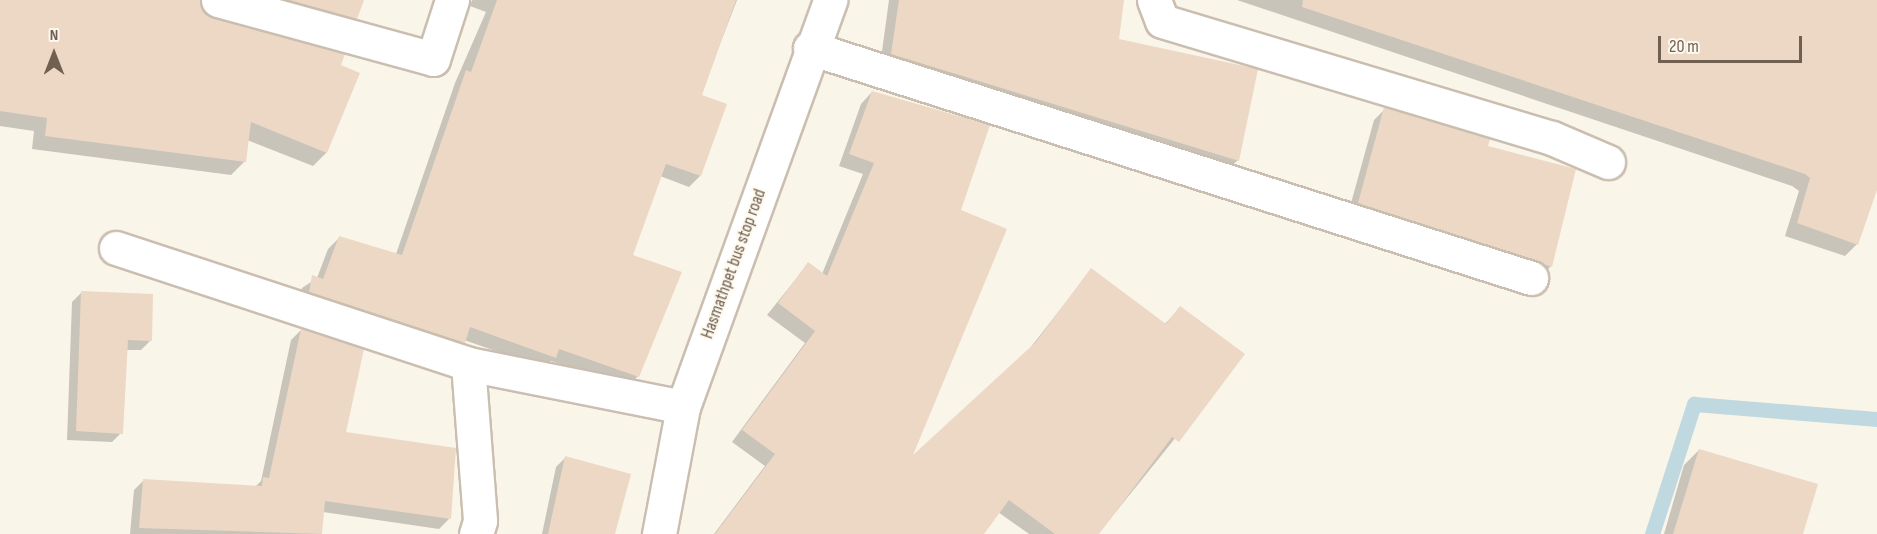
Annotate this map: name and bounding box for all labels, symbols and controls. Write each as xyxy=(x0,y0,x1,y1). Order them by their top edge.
north arrow xyxy=(24,24,84,84)
scale bar xyxy=(1661,24,1805,62)
text: N xyxy=(50,26,58,45)
text: 20 m xyxy=(1669,36,1699,57)
street label: Hasmathpet bus stop road xyxy=(697,186,771,342)

